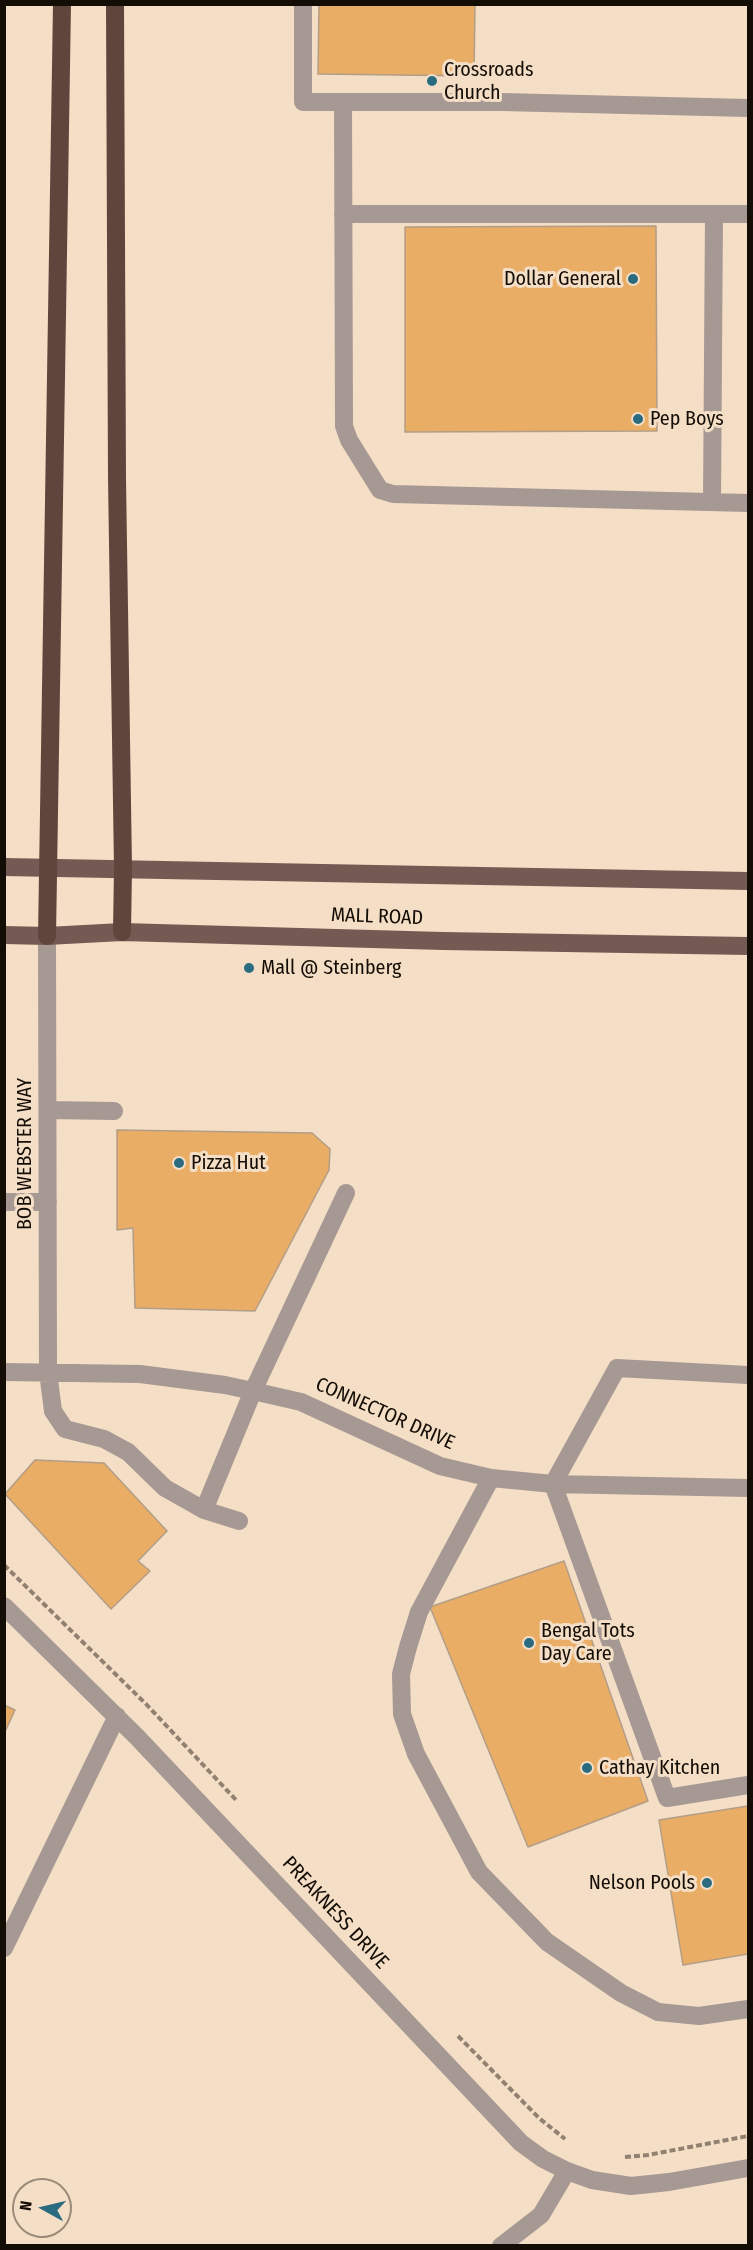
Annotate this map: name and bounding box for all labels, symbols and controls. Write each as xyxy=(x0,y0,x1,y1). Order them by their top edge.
place label: Crossroads Church xyxy=(444,58,533,105)
marker: Crossroads Church xyxy=(425,74,439,88)
place label: Dollar General xyxy=(504,267,621,291)
marker: Dollar General xyxy=(626,272,640,286)
place label: Pep Boys xyxy=(650,407,724,431)
marker: Pep Boys xyxy=(631,412,645,426)
street label: MALL ROAD xyxy=(330,903,424,931)
place label: Mall @ Steinberg xyxy=(261,956,401,980)
marker: Mall @ Steinberg xyxy=(242,961,256,975)
street label: BOB WEBSTER WAY xyxy=(13,1078,37,1230)
place label: Pizza Hut xyxy=(191,1151,266,1175)
marker: Pizza Hut xyxy=(172,1156,186,1170)
street label: CONNECTOR DRIVE xyxy=(312,1373,458,1455)
place label: Bengal Tots Day Care xyxy=(541,1619,635,1666)
marker: Bengal Tots Day Care xyxy=(522,1636,536,1650)
place label: Cathay Kitchen xyxy=(599,1756,720,1780)
marker: Cathay Kitchen xyxy=(580,1761,594,1775)
street label: PREAKNESS DRIVE xyxy=(277,1852,393,1974)
place label: Nelson Pools xyxy=(589,1871,695,1895)
marker: Nelson Pools xyxy=(700,1876,714,1890)
north arrow xyxy=(12,2178,72,2238)
text: N xyxy=(16,2200,36,2212)

